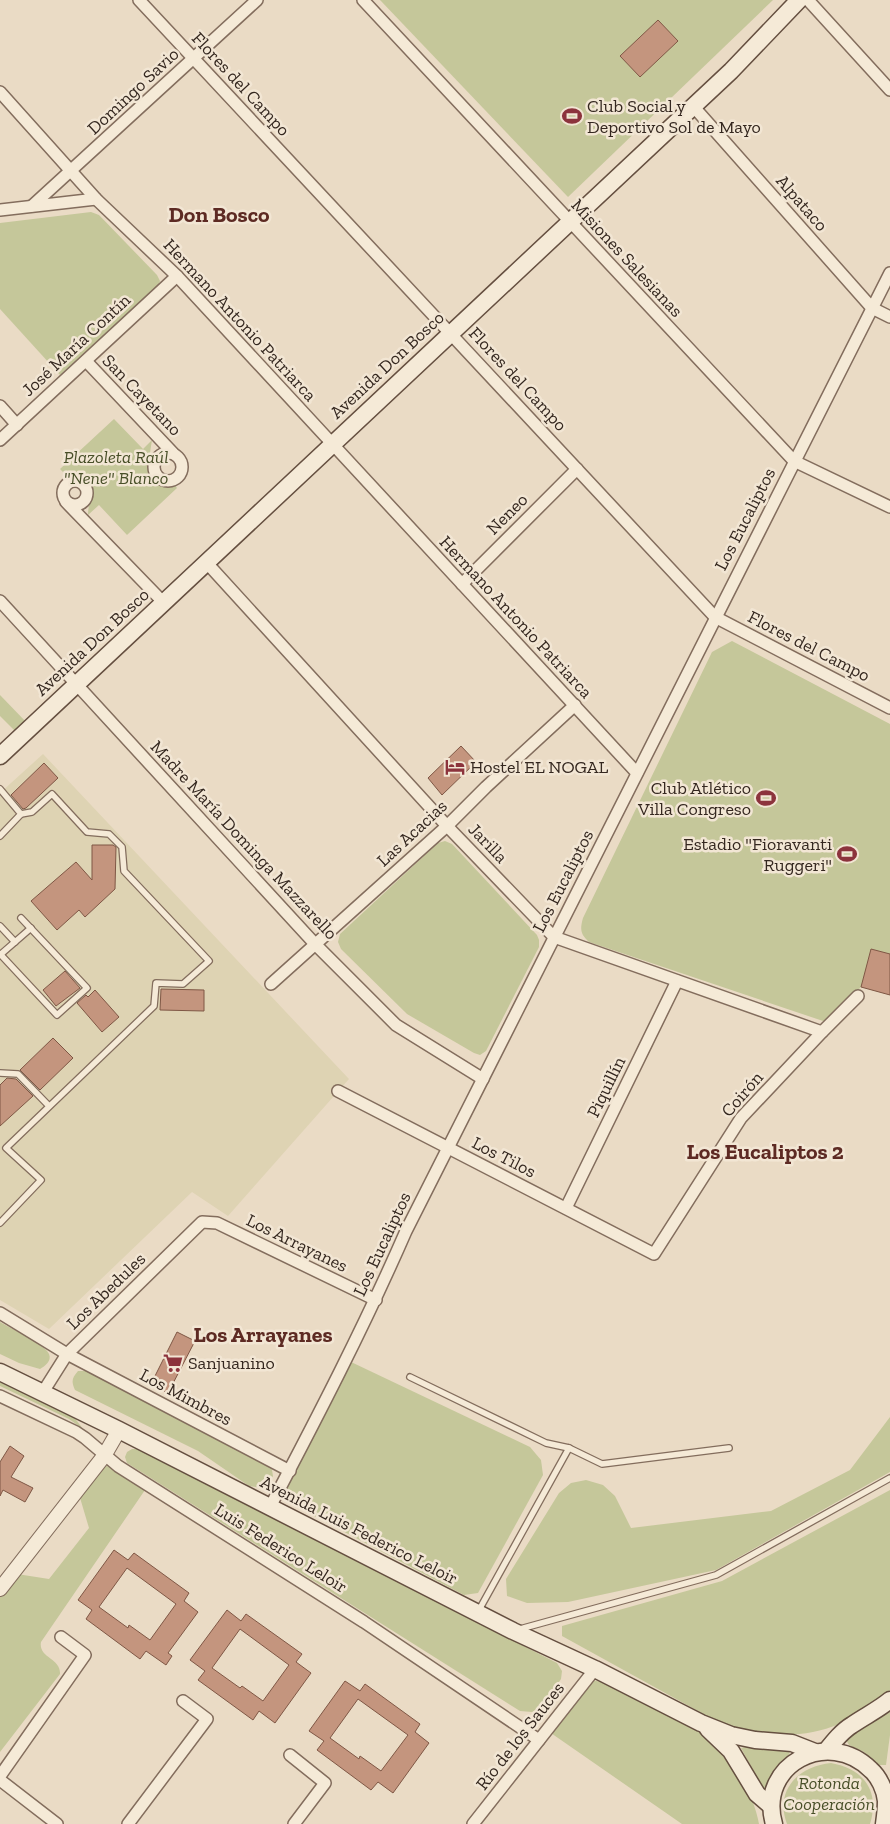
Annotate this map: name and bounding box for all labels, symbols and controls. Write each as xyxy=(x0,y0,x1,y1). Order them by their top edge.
street label: Flores del Campo xyxy=(187,27,295,141)
street label: Domingo Savio xyxy=(83,43,183,139)
place label: Club Social y Deportivo Sol de Mayo xyxy=(587,95,761,138)
sports icon: Club Social y Deportivo Sol de Mayo xyxy=(561,105,583,127)
street label: Alpataco xyxy=(771,170,833,236)
street label: Misiones Salesianas xyxy=(566,194,688,322)
district label: Don Bosco xyxy=(168,201,270,228)
street label: Hermano Antonio Patriarca xyxy=(159,234,321,406)
street label: José María Contín xyxy=(17,289,135,401)
street label: Avenida Don Bosco xyxy=(325,306,449,424)
street label: Flores del Campo xyxy=(464,322,572,436)
street label: San Cayetano xyxy=(98,350,186,440)
park label: Plazoleta Raúl "Nene" Blanco xyxy=(64,446,169,489)
street label: Los Eucaliptos xyxy=(710,464,780,574)
street label: Neneo xyxy=(482,489,532,539)
street label: Hermano Antonio Patriarca xyxy=(435,531,597,703)
street label: Avenida Don Bosco xyxy=(30,583,154,701)
street label: Flores del Campo xyxy=(744,606,874,686)
street label: Madre María Dominga Mazzarello xyxy=(146,736,342,944)
hotel icon: Hostel EL NOGAL xyxy=(444,756,466,778)
place label: Hostel EL NOGAL xyxy=(470,756,608,778)
place label: Club Atlético Villa Congreso xyxy=(637,777,751,820)
sports icon: Club Atlético Villa Congreso xyxy=(755,787,777,809)
street label: Las Acacias xyxy=(372,795,452,871)
street label: Jarilla xyxy=(464,818,513,868)
street label: Los Eucaliptos xyxy=(528,826,598,936)
place label: Estadio "Fioravanti Ruggeri" xyxy=(683,833,832,876)
sports icon: Estadio "Fioravanti Ruggeri" xyxy=(836,843,858,865)
street label: Piquillín xyxy=(582,1052,630,1121)
street label: Coirón xyxy=(716,1066,768,1121)
street label: Los Tilos xyxy=(468,1132,540,1182)
district label: Los Eucaliptos 2 xyxy=(686,1138,844,1165)
street label: Los Eucaliptos xyxy=(348,1188,416,1300)
street label: Los Arrayanes xyxy=(243,1209,351,1277)
street label: Los Abedules xyxy=(62,1248,150,1334)
district label: Los Arrayanes xyxy=(193,1321,333,1348)
supermarket icon: Sanjuanino xyxy=(162,1352,184,1374)
place label: Sanjuanino xyxy=(188,1352,275,1374)
street label: Los Mimbres xyxy=(136,1364,236,1430)
street label: Avenida Luis Federico Leloir xyxy=(257,1471,461,1589)
street label: Luis Federico Leloir xyxy=(211,1498,351,1598)
street label: Río de los Sauces xyxy=(471,1678,569,1794)
park label: Rotonda Cooperación xyxy=(783,1772,875,1815)

